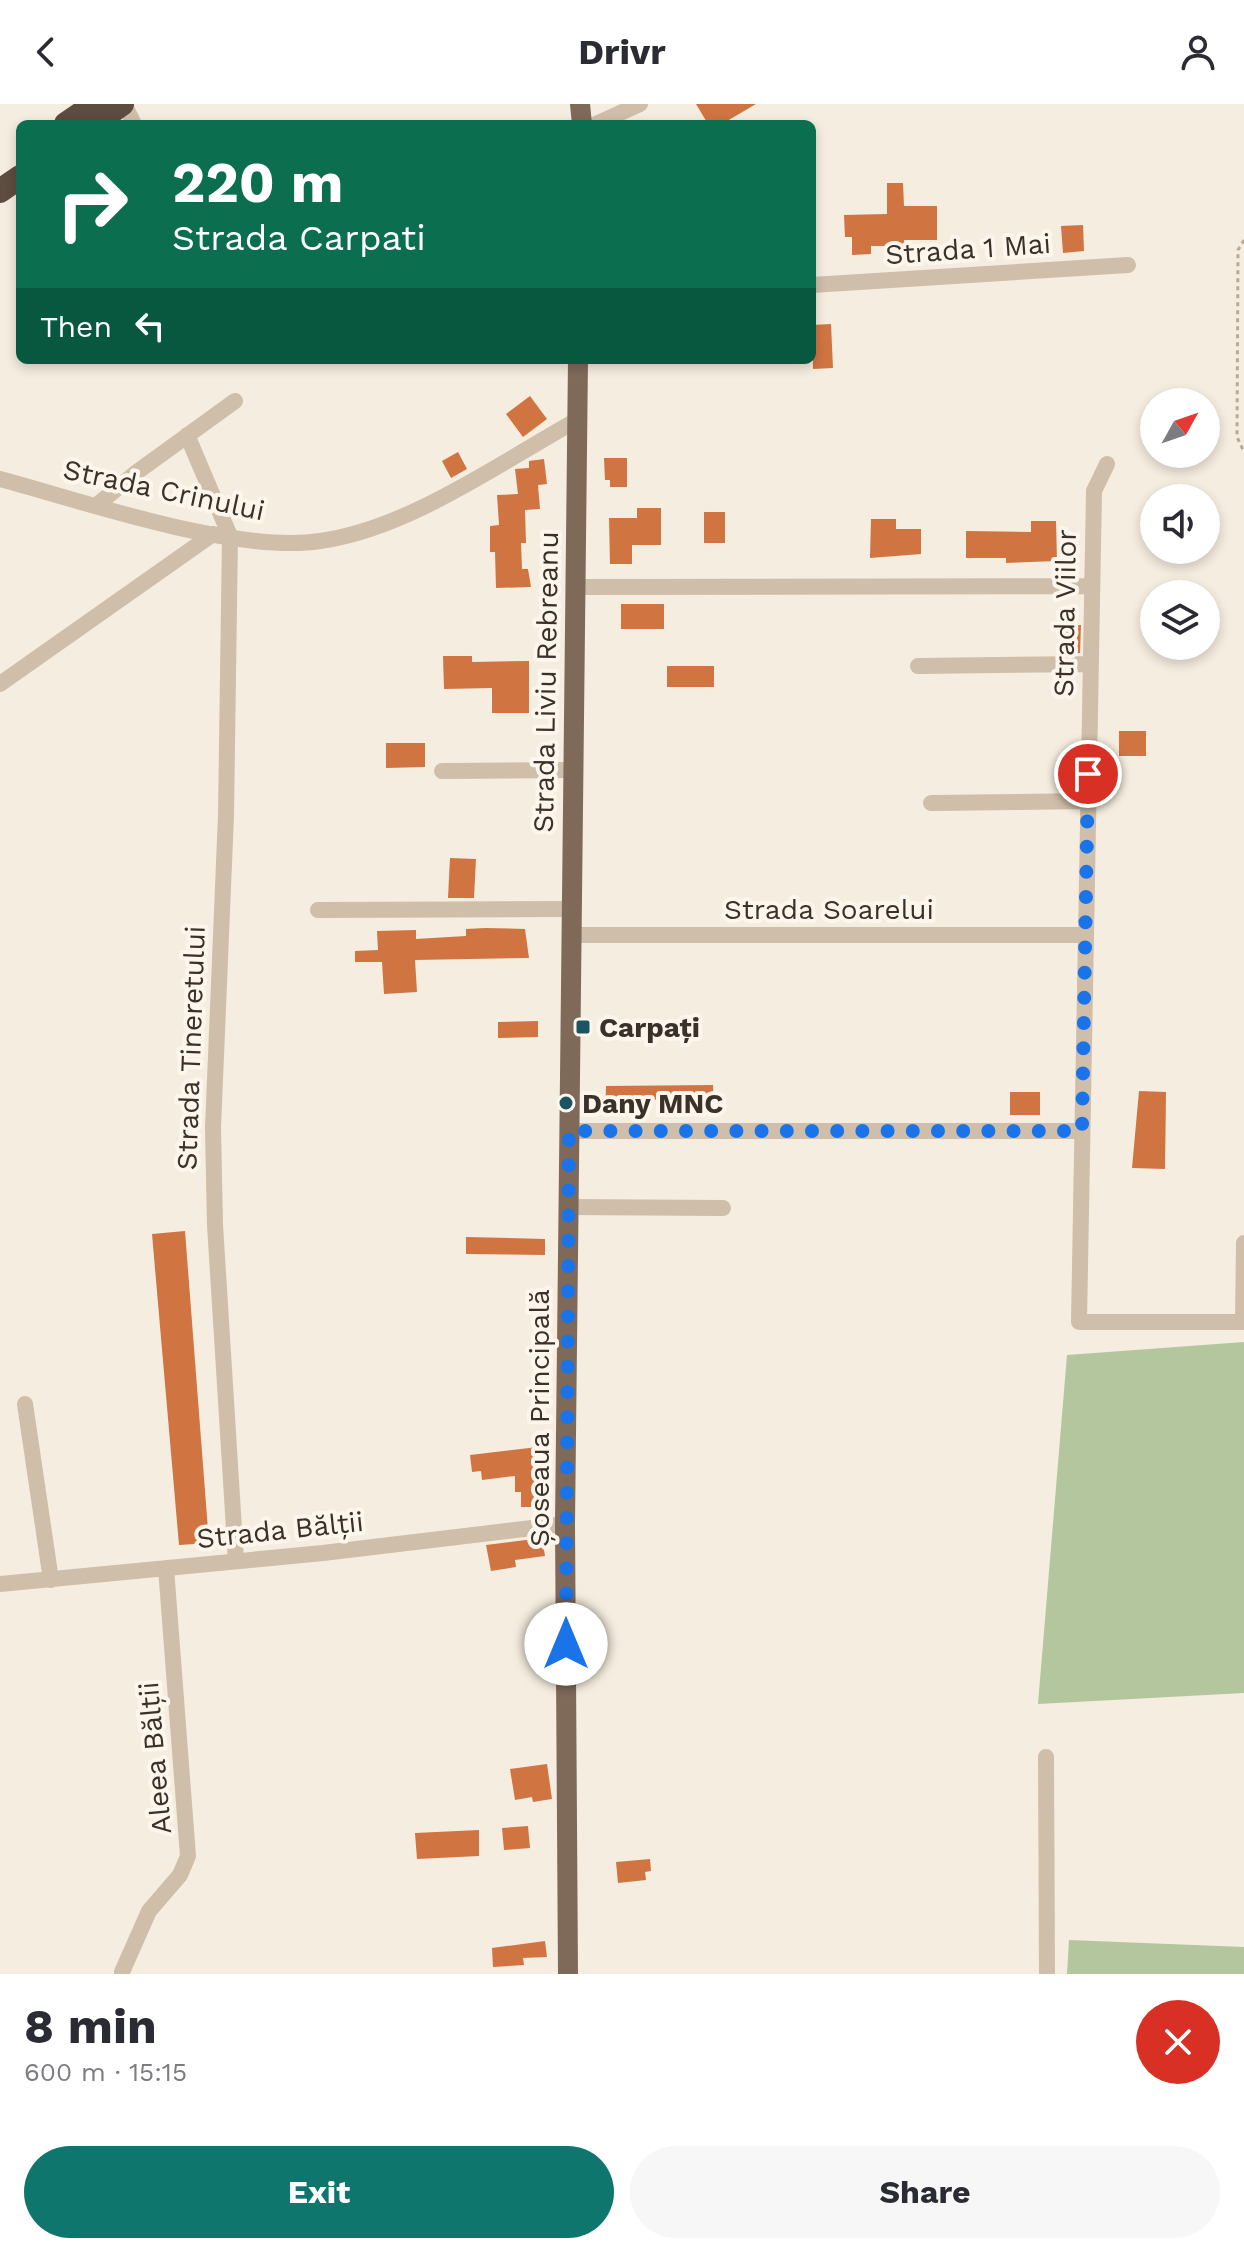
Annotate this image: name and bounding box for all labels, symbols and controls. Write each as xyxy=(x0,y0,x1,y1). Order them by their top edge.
icon: back xyxy=(24,30,68,74)
icon: person xyxy=(1176,30,1220,74)
text: Drivr xyxy=(578,31,666,73)
text: 220 m xyxy=(172,150,344,216)
icon: right xyxy=(40,152,144,256)
text: Strada Carpati xyxy=(172,217,426,259)
street label: Strada 1 Mai xyxy=(884,227,1052,271)
icon: left xyxy=(128,304,172,348)
text: Then xyxy=(40,309,112,344)
north arrow xyxy=(1140,388,1220,468)
map controls xyxy=(1140,388,1220,660)
street label: Strada Crinului xyxy=(60,453,268,527)
button: sound xyxy=(1140,484,1220,564)
street label: Strada Viilor xyxy=(1047,529,1083,697)
street label: Strada Liviu Rebreanu xyxy=(527,531,565,833)
button: layers xyxy=(1140,580,1220,660)
pin xyxy=(1054,740,1122,808)
icon: arrive xyxy=(1066,752,1110,796)
street label: Strada Soarelui xyxy=(724,893,934,926)
street label: Strada Tineretului xyxy=(170,925,212,1171)
place label: Carpați xyxy=(599,1011,700,1044)
marker: Carpați xyxy=(574,1018,592,1036)
place label: Dany MNC xyxy=(582,1087,723,1120)
marker: Dany MNC xyxy=(557,1094,575,1112)
street label: Șoseaua Principală xyxy=(523,1289,556,1547)
street label: Strada Bălții xyxy=(195,1505,365,1555)
position arrow xyxy=(524,1602,608,1686)
street label: Aleea Bălții xyxy=(132,1680,178,1836)
text: 8 min xyxy=(24,1998,157,2055)
button: close xyxy=(1136,2000,1220,2084)
text: 600 m · 15:15 xyxy=(24,2057,187,2087)
button: Exit xyxy=(24,2146,614,2238)
button: Share xyxy=(630,2146,1220,2238)

